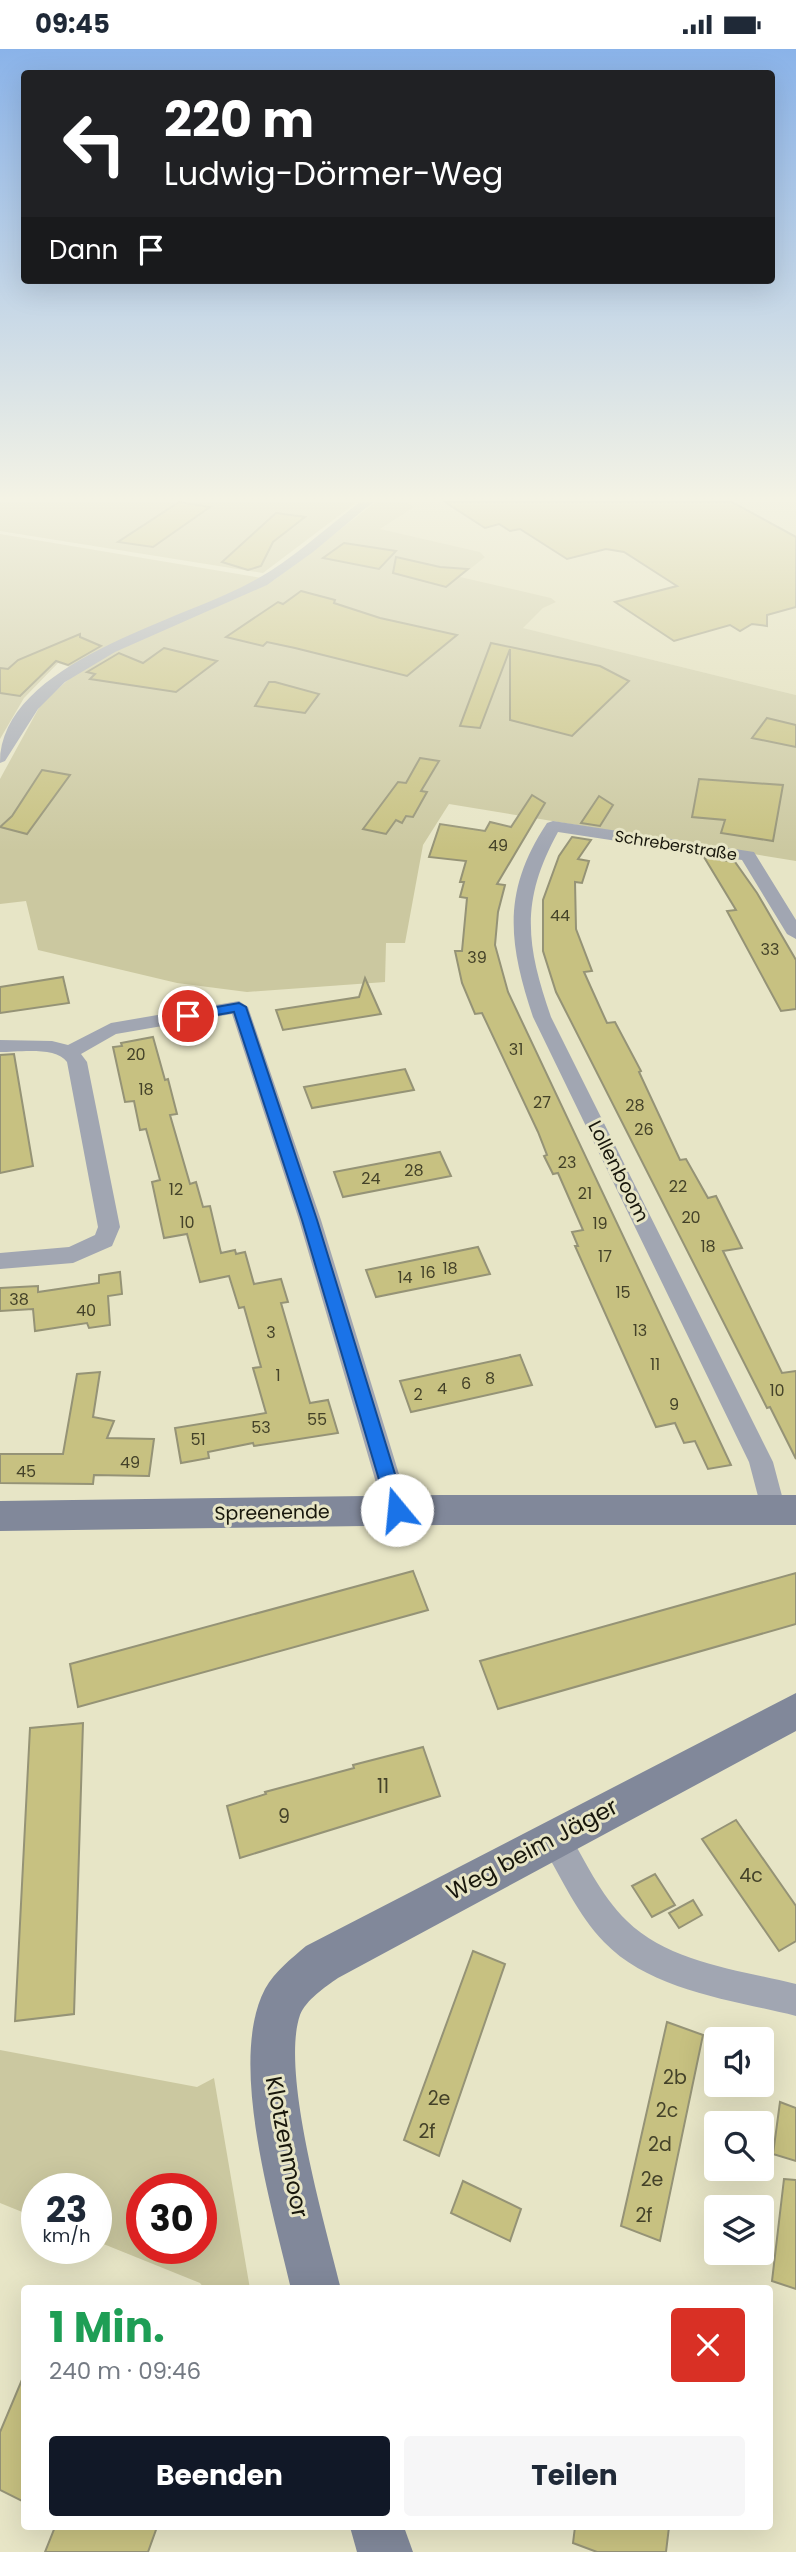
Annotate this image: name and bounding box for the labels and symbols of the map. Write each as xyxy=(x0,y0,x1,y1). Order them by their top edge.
street label: Schreberstraße xyxy=(613,824,739,867)
house number: 49 xyxy=(488,834,508,857)
house number: 44 xyxy=(550,904,570,927)
house number: 33 xyxy=(761,938,779,961)
house number: 39 xyxy=(467,946,487,969)
pin xyxy=(158,986,218,1046)
house number: 31 xyxy=(509,1038,523,1061)
house number: 20 xyxy=(126,1043,146,1066)
house number: 18 xyxy=(138,1078,154,1101)
house number: 27 xyxy=(533,1091,551,1114)
house number: 28 xyxy=(625,1094,645,1117)
street label: Lollenboom xyxy=(581,1116,656,1227)
house number: 26 xyxy=(634,1118,654,1141)
house number: 23 xyxy=(558,1151,576,1174)
house number: 28 xyxy=(404,1159,424,1182)
house number: 24 xyxy=(361,1167,381,1190)
house number: 22 xyxy=(669,1175,687,1198)
house number: 12 xyxy=(169,1178,183,1201)
house number: 21 xyxy=(578,1182,592,1205)
house number: 20 xyxy=(681,1206,701,1229)
house number: 10 xyxy=(179,1211,195,1234)
house number: 19 xyxy=(592,1212,608,1235)
house number: 18 xyxy=(700,1235,716,1258)
house number: 17 xyxy=(598,1245,612,1268)
house number: 18 xyxy=(442,1257,458,1280)
house number: 16 xyxy=(420,1261,436,1284)
house number: 14 xyxy=(397,1266,413,1289)
house number: 15 xyxy=(615,1281,631,1304)
house number: 38 xyxy=(9,1288,29,1311)
house number: 40 xyxy=(76,1299,96,1322)
house number: 13 xyxy=(633,1319,647,1342)
house number: 3 xyxy=(266,1321,276,1344)
house number: 11 xyxy=(650,1353,660,1376)
house number: 1 xyxy=(275,1364,281,1387)
house number: 8 xyxy=(485,1367,495,1390)
house number: 6 xyxy=(461,1372,471,1395)
house number: 4 xyxy=(437,1377,447,1400)
house number: 10 xyxy=(769,1379,785,1402)
house number: 2 xyxy=(413,1383,423,1406)
house number: 9 xyxy=(669,1393,679,1416)
house number: 55 xyxy=(307,1408,327,1431)
house number: 53 xyxy=(251,1416,271,1439)
house number: 51 xyxy=(190,1428,206,1451)
house number: 49 xyxy=(120,1451,140,1474)
house number: 45 xyxy=(16,1460,36,1483)
position arrow xyxy=(360,1473,434,1547)
street label: Spreenende xyxy=(214,1498,330,1527)
house number: 11 xyxy=(377,1773,389,1800)
street label: Weg beim Jäger xyxy=(441,1790,623,1908)
house number: 9 xyxy=(278,1803,290,1830)
house number: 4c xyxy=(739,1862,763,1889)
house number: 2b xyxy=(663,2064,687,2091)
street label: Klotzenmoor xyxy=(258,2073,316,2221)
house number: 2e xyxy=(428,2085,450,2112)
house number: 2c xyxy=(656,2097,678,2124)
house number: 2f xyxy=(418,2118,436,2145)
house number: 2d xyxy=(648,2131,672,2158)
house number: 2e xyxy=(641,2166,663,2193)
speed limit sign: 30 xyxy=(126,2173,217,2264)
house number: 2f xyxy=(635,2202,653,2229)

